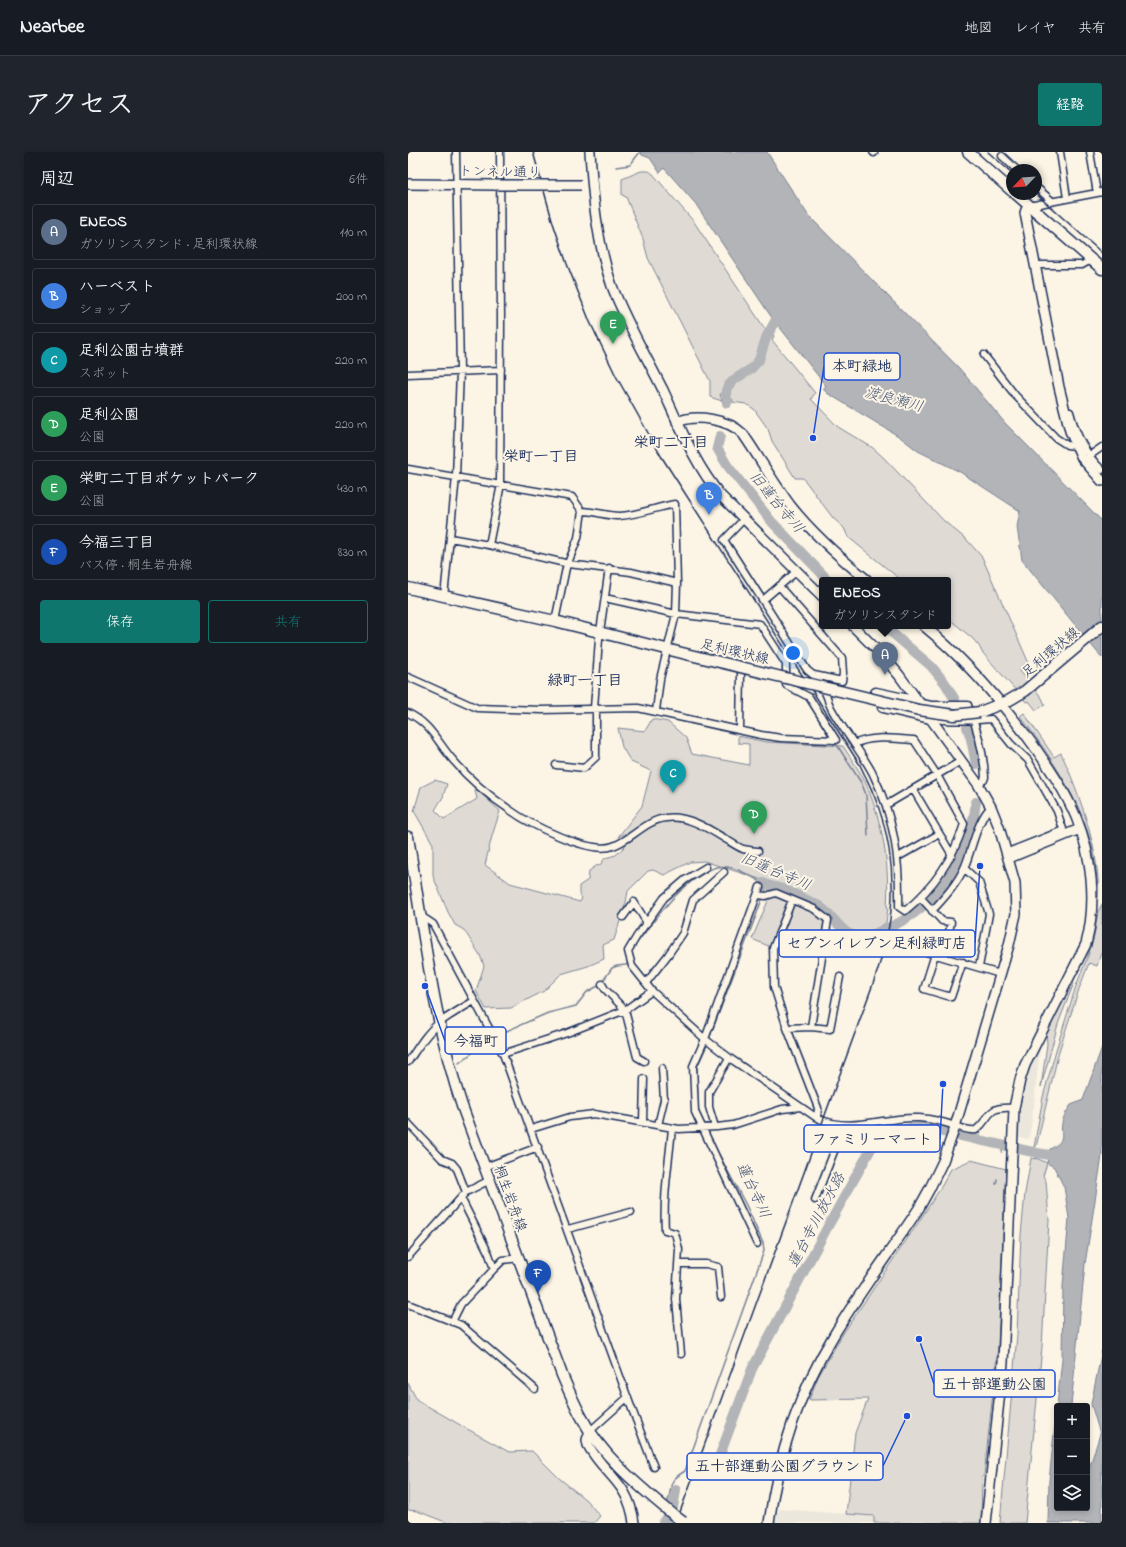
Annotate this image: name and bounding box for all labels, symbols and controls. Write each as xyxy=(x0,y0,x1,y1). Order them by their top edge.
text: Nearbee xyxy=(20,14,85,41)
text: 地図 xyxy=(965,18,993,39)
text: レイヤ xyxy=(1015,18,1056,39)
text: 共有 xyxy=(1078,18,1106,39)
button: 経路 xyxy=(1038,83,1102,126)
text: アクセス xyxy=(24,86,134,127)
street label: トンネル通り xyxy=(458,161,542,184)
north arrow xyxy=(1006,164,1042,200)
text: 周辺 xyxy=(40,167,74,192)
text: 6件 xyxy=(349,170,368,189)
text: ENEOS xyxy=(79,211,127,233)
text: A xyxy=(50,223,58,242)
text: 110 m xyxy=(340,223,367,242)
text: ガソリンスタンド · 足利環状線 xyxy=(79,235,258,254)
text: ハーベスト xyxy=(79,276,155,298)
text: B xyxy=(50,287,58,306)
text: 200 m xyxy=(336,287,367,306)
text: ショップ xyxy=(79,300,130,319)
pin: E xyxy=(600,311,626,344)
text: 足利公園古墳群 xyxy=(79,340,184,362)
text: C xyxy=(50,351,58,370)
text: 220 m xyxy=(335,351,367,370)
callout: 本町緑地 xyxy=(824,353,900,380)
text: 本町緑地 xyxy=(832,356,892,378)
text: スポット xyxy=(79,364,131,383)
water label: 渡良瀬川 xyxy=(862,382,926,418)
text: 足利公園 xyxy=(79,404,139,426)
text: D xyxy=(49,415,59,434)
text: 220 m xyxy=(335,415,367,434)
text: 公園 xyxy=(79,428,105,447)
district label: 栄町二丁目 xyxy=(633,432,709,454)
district label: 栄町一丁目 xyxy=(503,446,579,468)
water label: 旧蓮台寺川 xyxy=(744,467,809,538)
text: 栄町二丁目ポケットパーク xyxy=(79,468,259,490)
text: E xyxy=(50,479,58,498)
text: 430 m xyxy=(337,479,367,498)
pin: B xyxy=(696,482,722,515)
text: 公園 xyxy=(79,492,105,511)
text: 今福三丁目 xyxy=(79,532,154,554)
text: F xyxy=(50,543,58,562)
text: 830 m xyxy=(338,543,367,562)
text: バス停 · 桐生岩舟線 xyxy=(79,556,192,575)
popup xyxy=(819,577,951,629)
text: ENEOS xyxy=(833,582,881,604)
button: 保存 xyxy=(40,600,200,643)
button: 共有 xyxy=(208,600,368,643)
text: ガソリンスタンド xyxy=(833,606,937,625)
street label: 足利環状線 xyxy=(1017,623,1085,684)
street label: 足利環状線 xyxy=(698,634,771,671)
pin: A xyxy=(872,642,898,675)
your location xyxy=(783,643,803,663)
district label: 緑町一丁目 xyxy=(547,670,623,692)
pin: C xyxy=(660,760,686,793)
pin: D xyxy=(741,801,767,834)
water label: 旧蓮台寺川 xyxy=(737,847,814,897)
callout: セブンイレブン足利緑町店 xyxy=(779,930,975,957)
text: セブンイレブン足利緑町店 xyxy=(787,933,967,955)
callout: 今福町 xyxy=(445,1027,506,1054)
text: 今福町 xyxy=(453,1031,499,1053)
callout: ファミリーマート xyxy=(804,1125,940,1152)
text: ファミリーマート xyxy=(812,1129,932,1151)
water label: 蓮台寺川 xyxy=(730,1159,776,1222)
street label: 桐生岩舟線 xyxy=(488,1162,531,1235)
water label: 蓮台寺川放水路 xyxy=(783,1168,852,1272)
pin: F xyxy=(525,1260,551,1293)
callout: 五十部運動公園 xyxy=(934,1370,1055,1397)
text: 五十部運動公園 xyxy=(941,1374,1047,1396)
map controls xyxy=(1054,1403,1090,1511)
button: + xyxy=(1054,1403,1090,1439)
button: − xyxy=(1054,1439,1090,1475)
callout: 五十部運動公園グラウンド xyxy=(687,1453,883,1480)
text: 五十部運動公園グラウンド xyxy=(695,1456,875,1478)
button: layers xyxy=(1054,1475,1090,1511)

